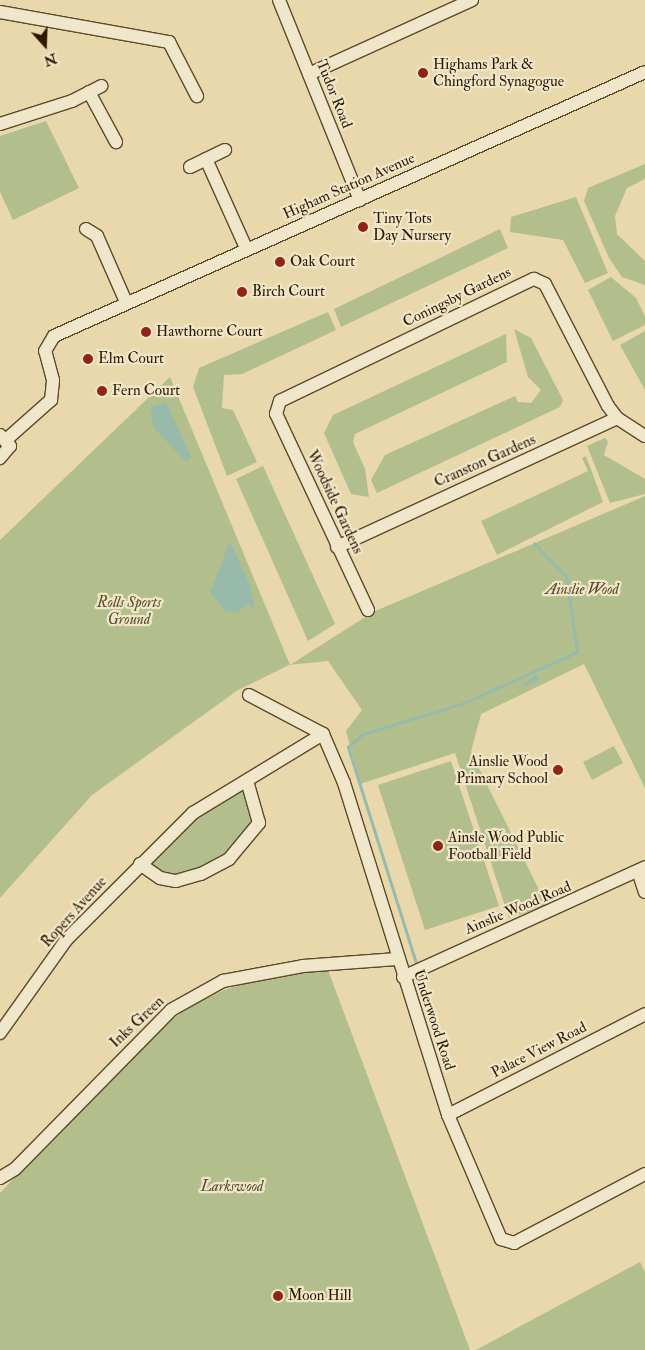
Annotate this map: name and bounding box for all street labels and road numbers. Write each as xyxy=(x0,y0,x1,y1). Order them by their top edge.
street label: Tudor Road xyxy=(312,57,356,131)
street label: Higham Station Avenue xyxy=(280,149,418,223)
street label: Coningsby Gardens xyxy=(400,263,514,331)
street label: Cranston Gardens xyxy=(431,431,539,491)
street label: Woodside Gardens xyxy=(303,447,367,557)
street label: Ropers Avenue xyxy=(38,873,110,951)
street label: Ainslie Wood Road xyxy=(462,877,574,939)
street label: Underwood Road xyxy=(409,967,459,1073)
street label: Inks Green xyxy=(106,992,168,1052)
street label: Palace View Road xyxy=(488,1018,590,1082)

